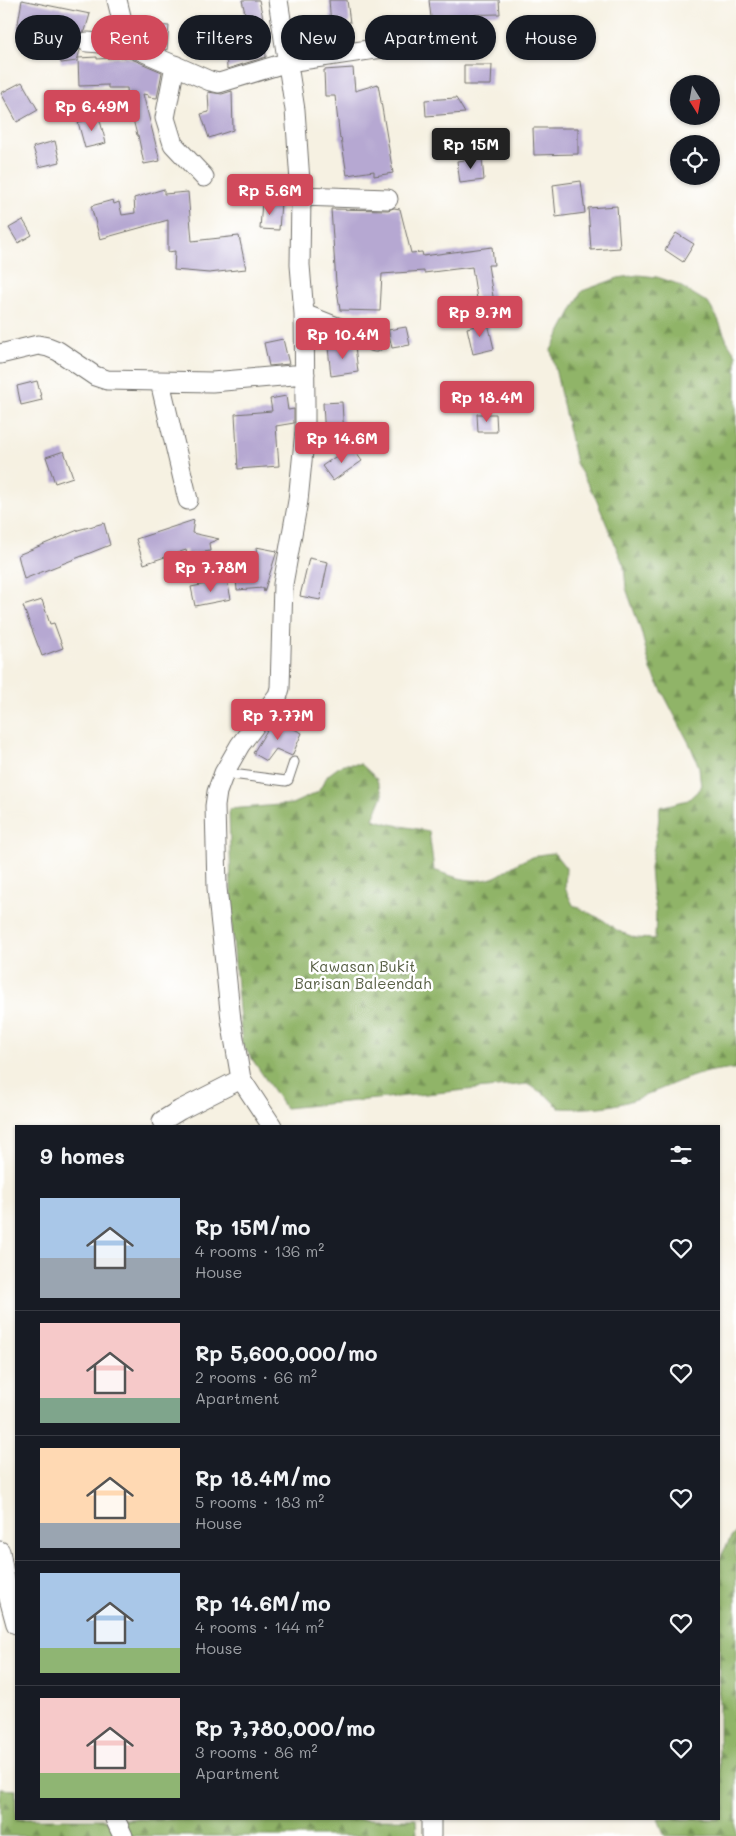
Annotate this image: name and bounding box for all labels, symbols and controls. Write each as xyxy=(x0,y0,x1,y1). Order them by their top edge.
chip: Buy xyxy=(15,15,81,60)
chip: Rent xyxy=(91,15,168,60)
chip: Filters xyxy=(178,15,271,60)
chip: New xyxy=(281,15,355,60)
chip: Apartment xyxy=(365,15,496,60)
chip: House xyxy=(506,15,596,60)
north arrow xyxy=(670,75,720,125)
map controls xyxy=(670,75,720,185)
pin: Rp 6.49M xyxy=(40,90,144,132)
text: Rp 6.49M xyxy=(55,95,129,116)
pin: Rp 15M xyxy=(430,128,512,170)
text: Rp 15M xyxy=(443,133,499,154)
button: locate xyxy=(670,135,720,185)
pin: Rp 5.6M xyxy=(224,174,316,216)
text: Rp 5.6M xyxy=(238,179,302,200)
pin: Rp 9.7M xyxy=(434,296,526,338)
text: Rp 9.7M xyxy=(448,301,512,322)
pin: Rp 10.4M xyxy=(291,318,395,360)
text: Rp 10.4M xyxy=(307,323,379,344)
pin: Rp 18.4M xyxy=(435,380,539,423)
text: Rp 18.4M xyxy=(451,386,523,407)
pin: Rp 14.6M xyxy=(290,422,394,464)
text: Rp 14.6M xyxy=(306,427,378,448)
pin: Rp 7.78M xyxy=(159,550,263,593)
text: Rp 7.78M xyxy=(175,556,247,577)
pin: Rp 7.77M xyxy=(226,698,330,741)
text: Rp 7.77M xyxy=(242,704,314,725)
park label: Kawasan Bukit Barisan Baleendah xyxy=(294,956,432,993)
icon: filters xyxy=(667,1141,695,1169)
text: 9 homes xyxy=(40,1142,125,1169)
text: Rp 15M/mo xyxy=(195,1213,311,1240)
icon: home xyxy=(80,1218,140,1278)
icon: heart xyxy=(667,1234,695,1262)
text: 4 rooms · 136 m² xyxy=(195,1240,324,1261)
text: House xyxy=(195,1261,242,1282)
text: Rp 5,600,000/mo xyxy=(195,1339,377,1366)
icon: home xyxy=(80,1343,140,1403)
icon: heart xyxy=(667,1359,695,1387)
text: 2 rooms · 66 m² xyxy=(195,1366,317,1387)
text: Apartment xyxy=(195,1387,280,1408)
text: Rp 18.4M/mo xyxy=(195,1464,331,1491)
icon: home xyxy=(80,1468,140,1528)
icon: heart xyxy=(667,1484,695,1512)
text: 5 rooms · 183 m² xyxy=(195,1491,324,1512)
text: House xyxy=(195,1512,242,1533)
text: Rp 14.6M/mo xyxy=(195,1589,331,1616)
icon: home xyxy=(80,1593,140,1653)
icon: heart xyxy=(667,1609,695,1637)
text: 4 rooms · 144 m² xyxy=(195,1616,324,1637)
text: House xyxy=(195,1637,242,1658)
text: Rp 7,780,000/mo xyxy=(195,1714,375,1741)
icon: home xyxy=(80,1718,140,1778)
icon: heart xyxy=(667,1734,695,1762)
text: 3 rooms · 86 m² xyxy=(195,1741,318,1762)
text: Apartment xyxy=(195,1762,280,1783)

